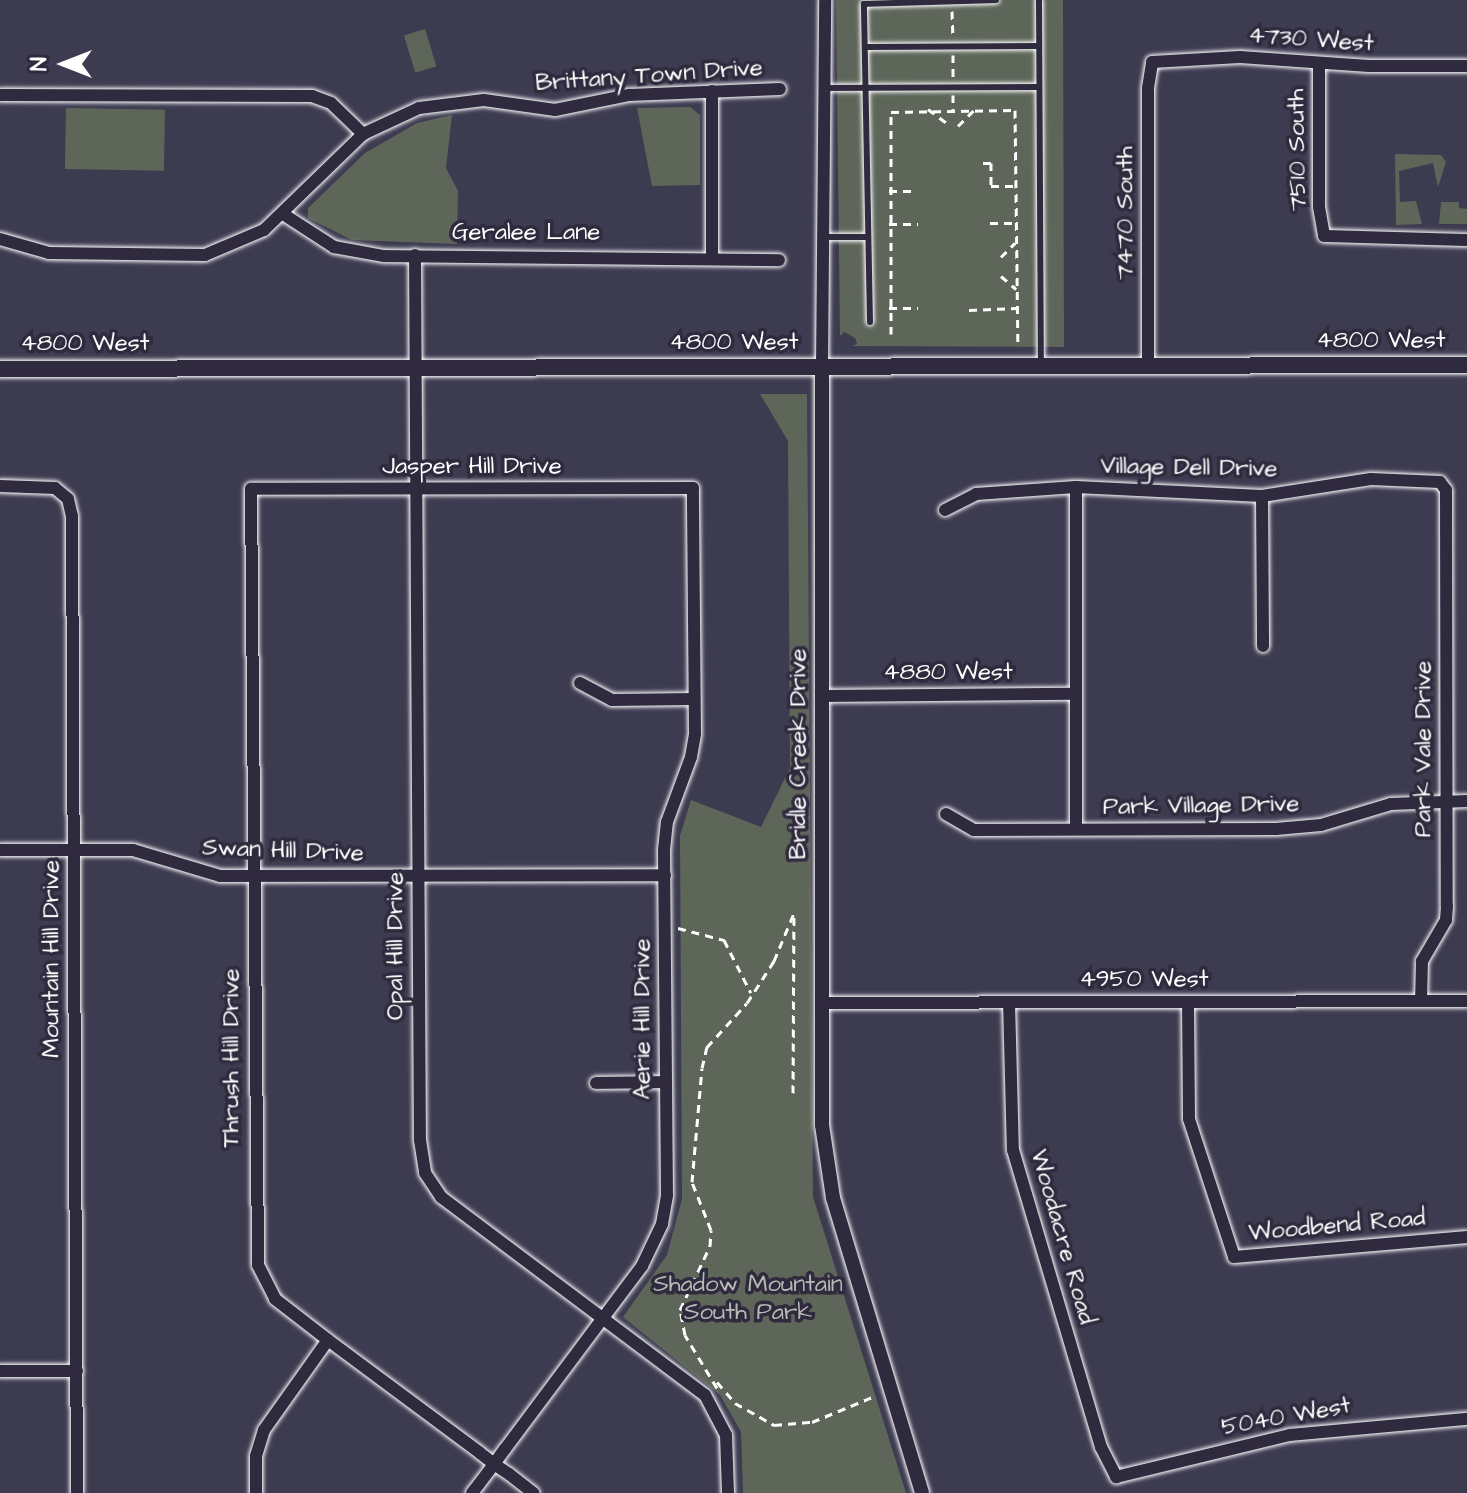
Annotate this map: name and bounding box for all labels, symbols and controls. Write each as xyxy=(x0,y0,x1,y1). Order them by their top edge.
street label: 4730 West xyxy=(1247,21,1375,59)
north arrow xyxy=(24,24,104,104)
street label: Brittany Town Drive xyxy=(534,54,764,98)
text: N xyxy=(24,57,55,71)
street label: 7510 South xyxy=(1283,89,1313,211)
street label: 7470 South xyxy=(1112,146,1140,280)
street label: Geralee Lane xyxy=(452,219,600,247)
street label: 4800 West xyxy=(1316,327,1446,355)
street label: 4800 West xyxy=(669,329,799,357)
street label: 4800 West xyxy=(20,330,150,358)
street label: Village Dell Drive xyxy=(1100,452,1278,484)
street label: Jasper Hill Drive xyxy=(382,453,562,481)
street label: Bridle Creek Drive xyxy=(785,648,813,860)
street label: 4880 West xyxy=(883,659,1013,687)
street label: Park Vale Drive xyxy=(1410,661,1438,837)
street label: Park Village Drive xyxy=(1103,790,1299,822)
street label: Swan Hill Drive xyxy=(202,834,364,868)
street label: Mountain Hill Drive xyxy=(38,860,66,1058)
street label: Opal Hill Drive xyxy=(382,872,410,1020)
street label: Aerie Hill Drive xyxy=(629,938,657,1100)
street label: 4950 West xyxy=(1079,966,1209,994)
street label: Thrush Hill Drive xyxy=(218,969,246,1147)
street label: Woodacre Road xyxy=(1023,1146,1101,1328)
street label: Woodbend Road xyxy=(1247,1204,1427,1248)
park label: Shadow Mountain South Park xyxy=(653,1271,843,1327)
street label: 5040 West xyxy=(1219,1391,1353,1443)

